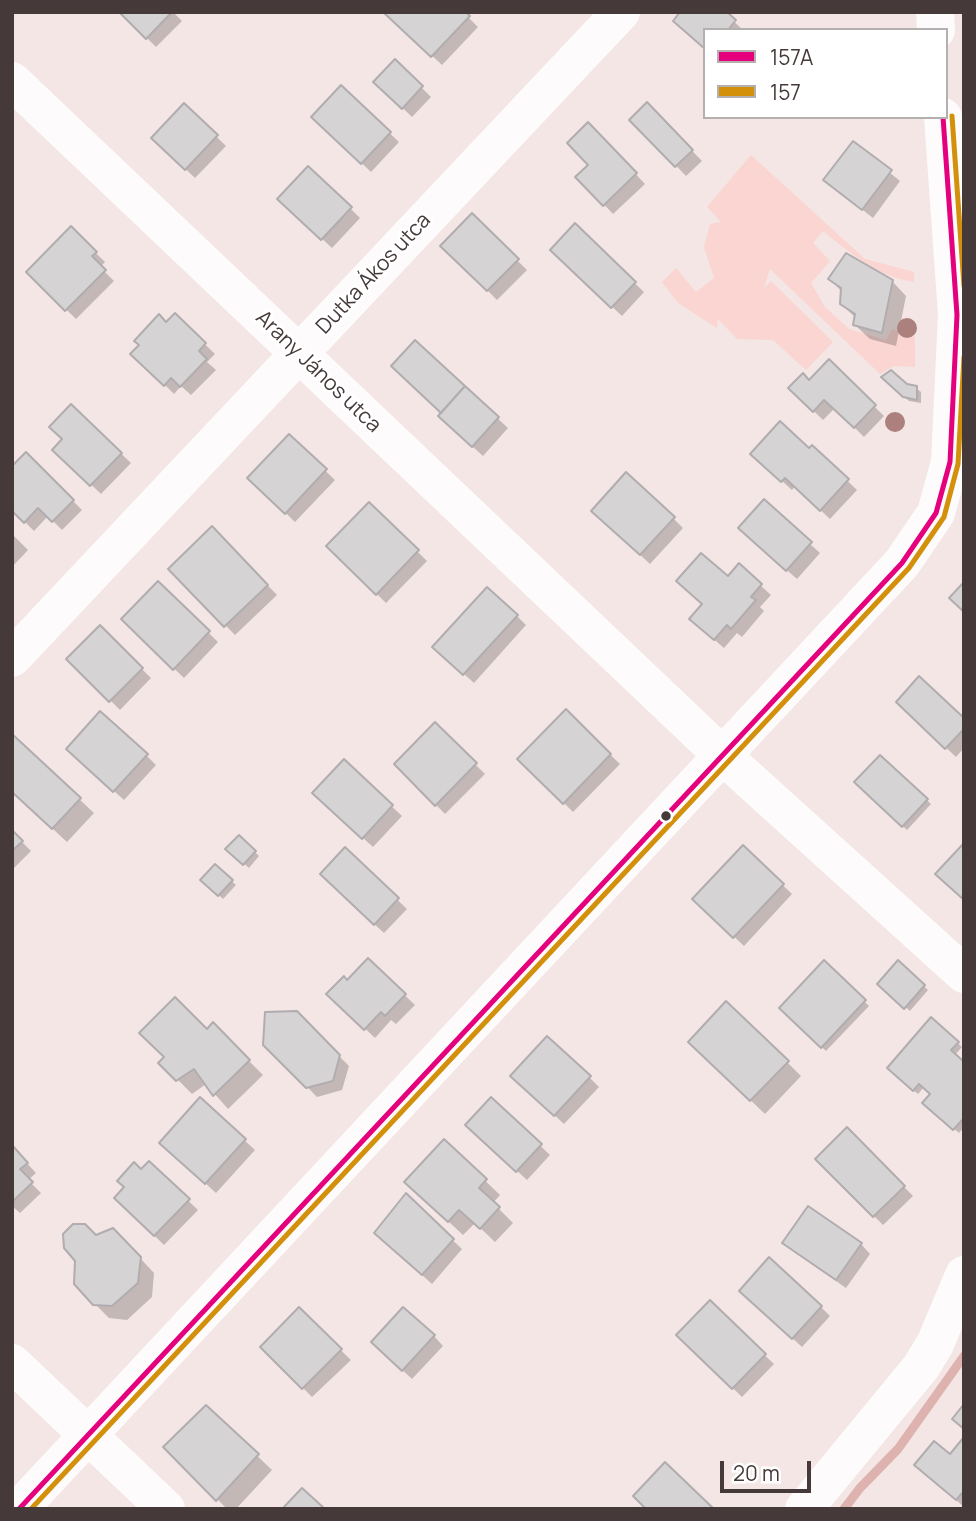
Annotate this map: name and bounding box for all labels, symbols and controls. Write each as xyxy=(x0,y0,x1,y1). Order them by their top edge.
legend xyxy=(703,28,948,119)
text: 157A xyxy=(770,43,813,71)
text: 157 xyxy=(770,78,801,106)
street label: Dutka Ákos utca xyxy=(312,208,436,340)
street label: Arany János utca xyxy=(250,306,386,438)
unlabelled marker xyxy=(659,809,673,823)
scale bar xyxy=(724,1448,815,1492)
text: 20 m xyxy=(733,1459,780,1487)

